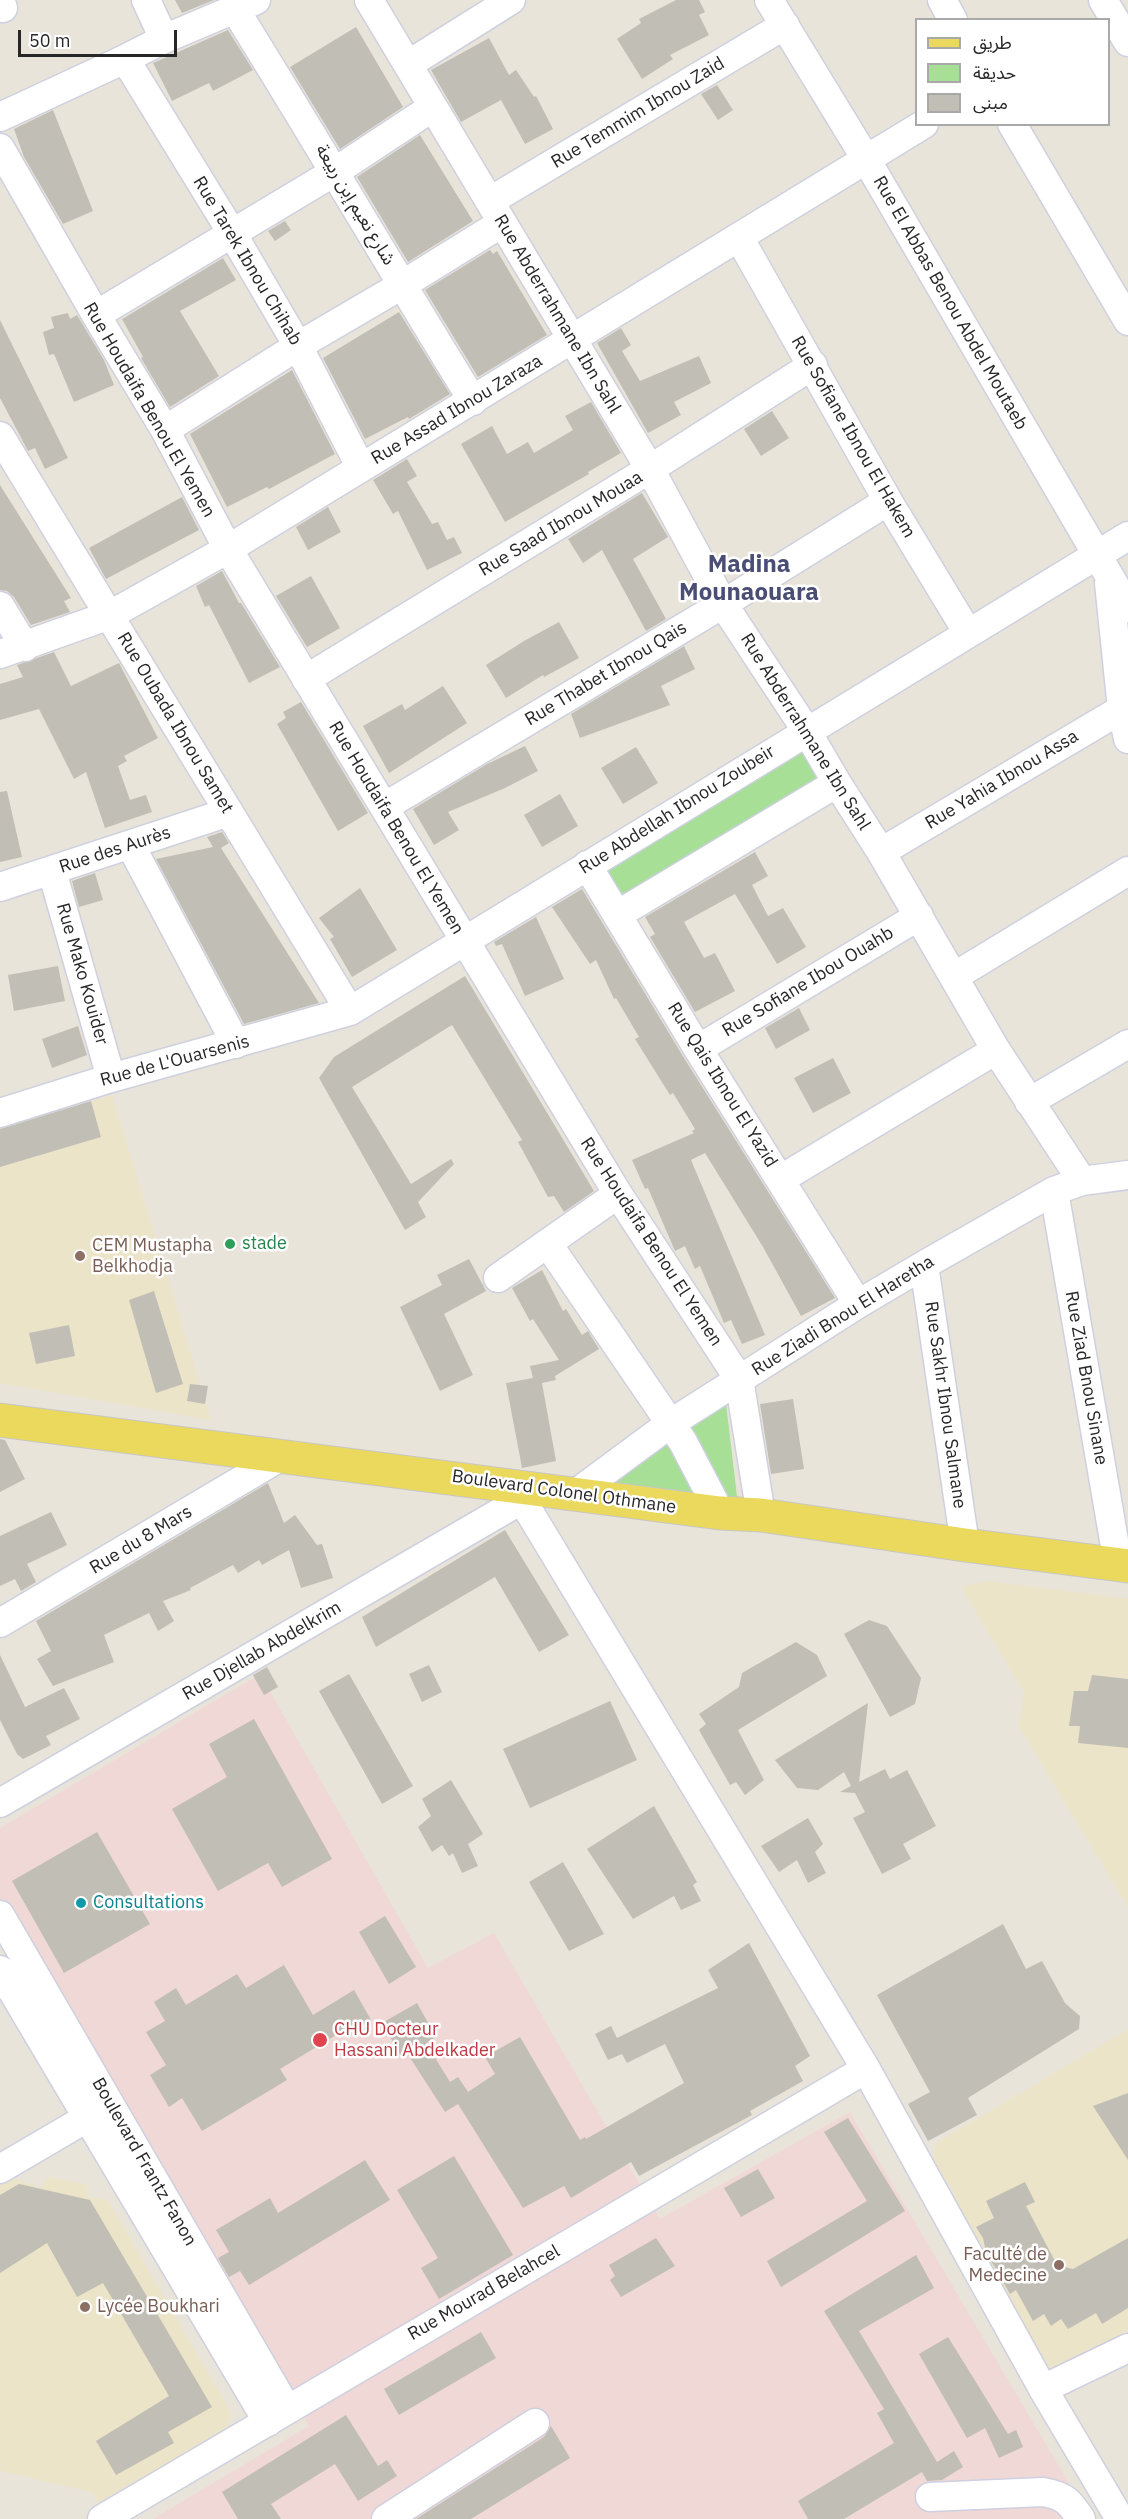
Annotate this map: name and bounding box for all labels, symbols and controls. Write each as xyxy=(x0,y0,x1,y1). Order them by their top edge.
scale bar xyxy=(21,18,180,56)
legend xyxy=(915,18,1110,126)
text: 50 m xyxy=(29,29,71,52)
text: طريق xyxy=(973,31,1012,54)
street label: Rue Temmim Ibnou Zaid xyxy=(548,53,728,173)
text: حديقة xyxy=(973,61,1016,84)
text: مبنى xyxy=(973,91,1008,114)
street label: شارع نعيم إبن ربيعة xyxy=(311,141,399,269)
street label: Rue El Abbas Benou Abdel Moutaeb xyxy=(868,172,1032,434)
street label: Rue Tarek Ibnou Chihab xyxy=(188,173,306,349)
street label: Rue Abderrahmane Ibn Sahl xyxy=(489,211,625,417)
street label: Rue Houdaifa Benou El Yemen xyxy=(78,299,220,521)
street label: Rue Sofiane Ibnou El Hakem xyxy=(786,332,920,542)
street label: Rue Assad Ibnou Zaraza xyxy=(368,350,546,470)
street label: Rue Saad Ibnou Mouaa xyxy=(475,467,647,581)
district label: Madina Mounaouara xyxy=(679,551,819,607)
street label: Rue Thabet Ibnou Qais xyxy=(521,617,691,731)
street label: Rue Oubada Ibnou Samet xyxy=(112,628,238,818)
street label: Rue Abderrahmane Ibn Sahl xyxy=(735,630,875,834)
street label: Rue Houdaifa Benou El Yemen xyxy=(324,718,468,938)
street label: Rue Yahia Ibnou Assa xyxy=(922,726,1082,834)
street label: Rue Abdellah Ibnou Zoubeir xyxy=(575,741,779,879)
street label: Rue des Aurès xyxy=(56,822,174,878)
street label: Rue Mako Kouider xyxy=(51,901,113,1047)
street label: Rue Sofiane Ibou Ouahb xyxy=(718,922,898,1042)
street label: Rue Qais Ibnou El Yazid xyxy=(662,999,782,1171)
street label: Rue de L'Ouarsenis xyxy=(98,1031,252,1091)
street label: Rue Houdaifa Benou El Yemen xyxy=(575,1134,727,1350)
place label: stade xyxy=(242,1233,287,1255)
place label: CEM Mustapha Belkhodja xyxy=(92,1235,212,1278)
marker: stade xyxy=(223,1237,237,1251)
marker: CEM Mustapha Belkhodja xyxy=(73,1249,87,1263)
street label: Rue Ziadi Bnou El Haretha xyxy=(748,1251,938,1381)
street label: Rue Ziad Bnou Sinane xyxy=(1060,1289,1112,1467)
street label: Rue Sakhr Ibnou Salmane xyxy=(920,1300,970,1510)
street label: Boulevard Colonel Othmane xyxy=(450,1466,678,1518)
street label: Rue du 8 Mars xyxy=(86,1501,196,1579)
street label: Rue Djellab Abdelkrim xyxy=(179,1597,345,1705)
place label: Consultations xyxy=(93,1892,204,1914)
marker: Consultations xyxy=(74,1896,88,1910)
place label: CHU Docteur Hassani Abdelkader xyxy=(334,2019,495,2062)
marker: CHU Docteur Hassani Abdelkader xyxy=(311,2031,329,2049)
street label: Boulevard Frantz Fanon xyxy=(87,2074,201,2250)
street label: Rue Mourad Belahcel xyxy=(404,2241,564,2345)
place label: Faculté de Medecine xyxy=(963,2244,1047,2286)
marker: Faculté de Medecine xyxy=(1052,2258,1066,2272)
place label: Lycée Boukhari xyxy=(97,2296,220,2318)
marker: Lycée Boukhari xyxy=(78,2300,92,2314)

